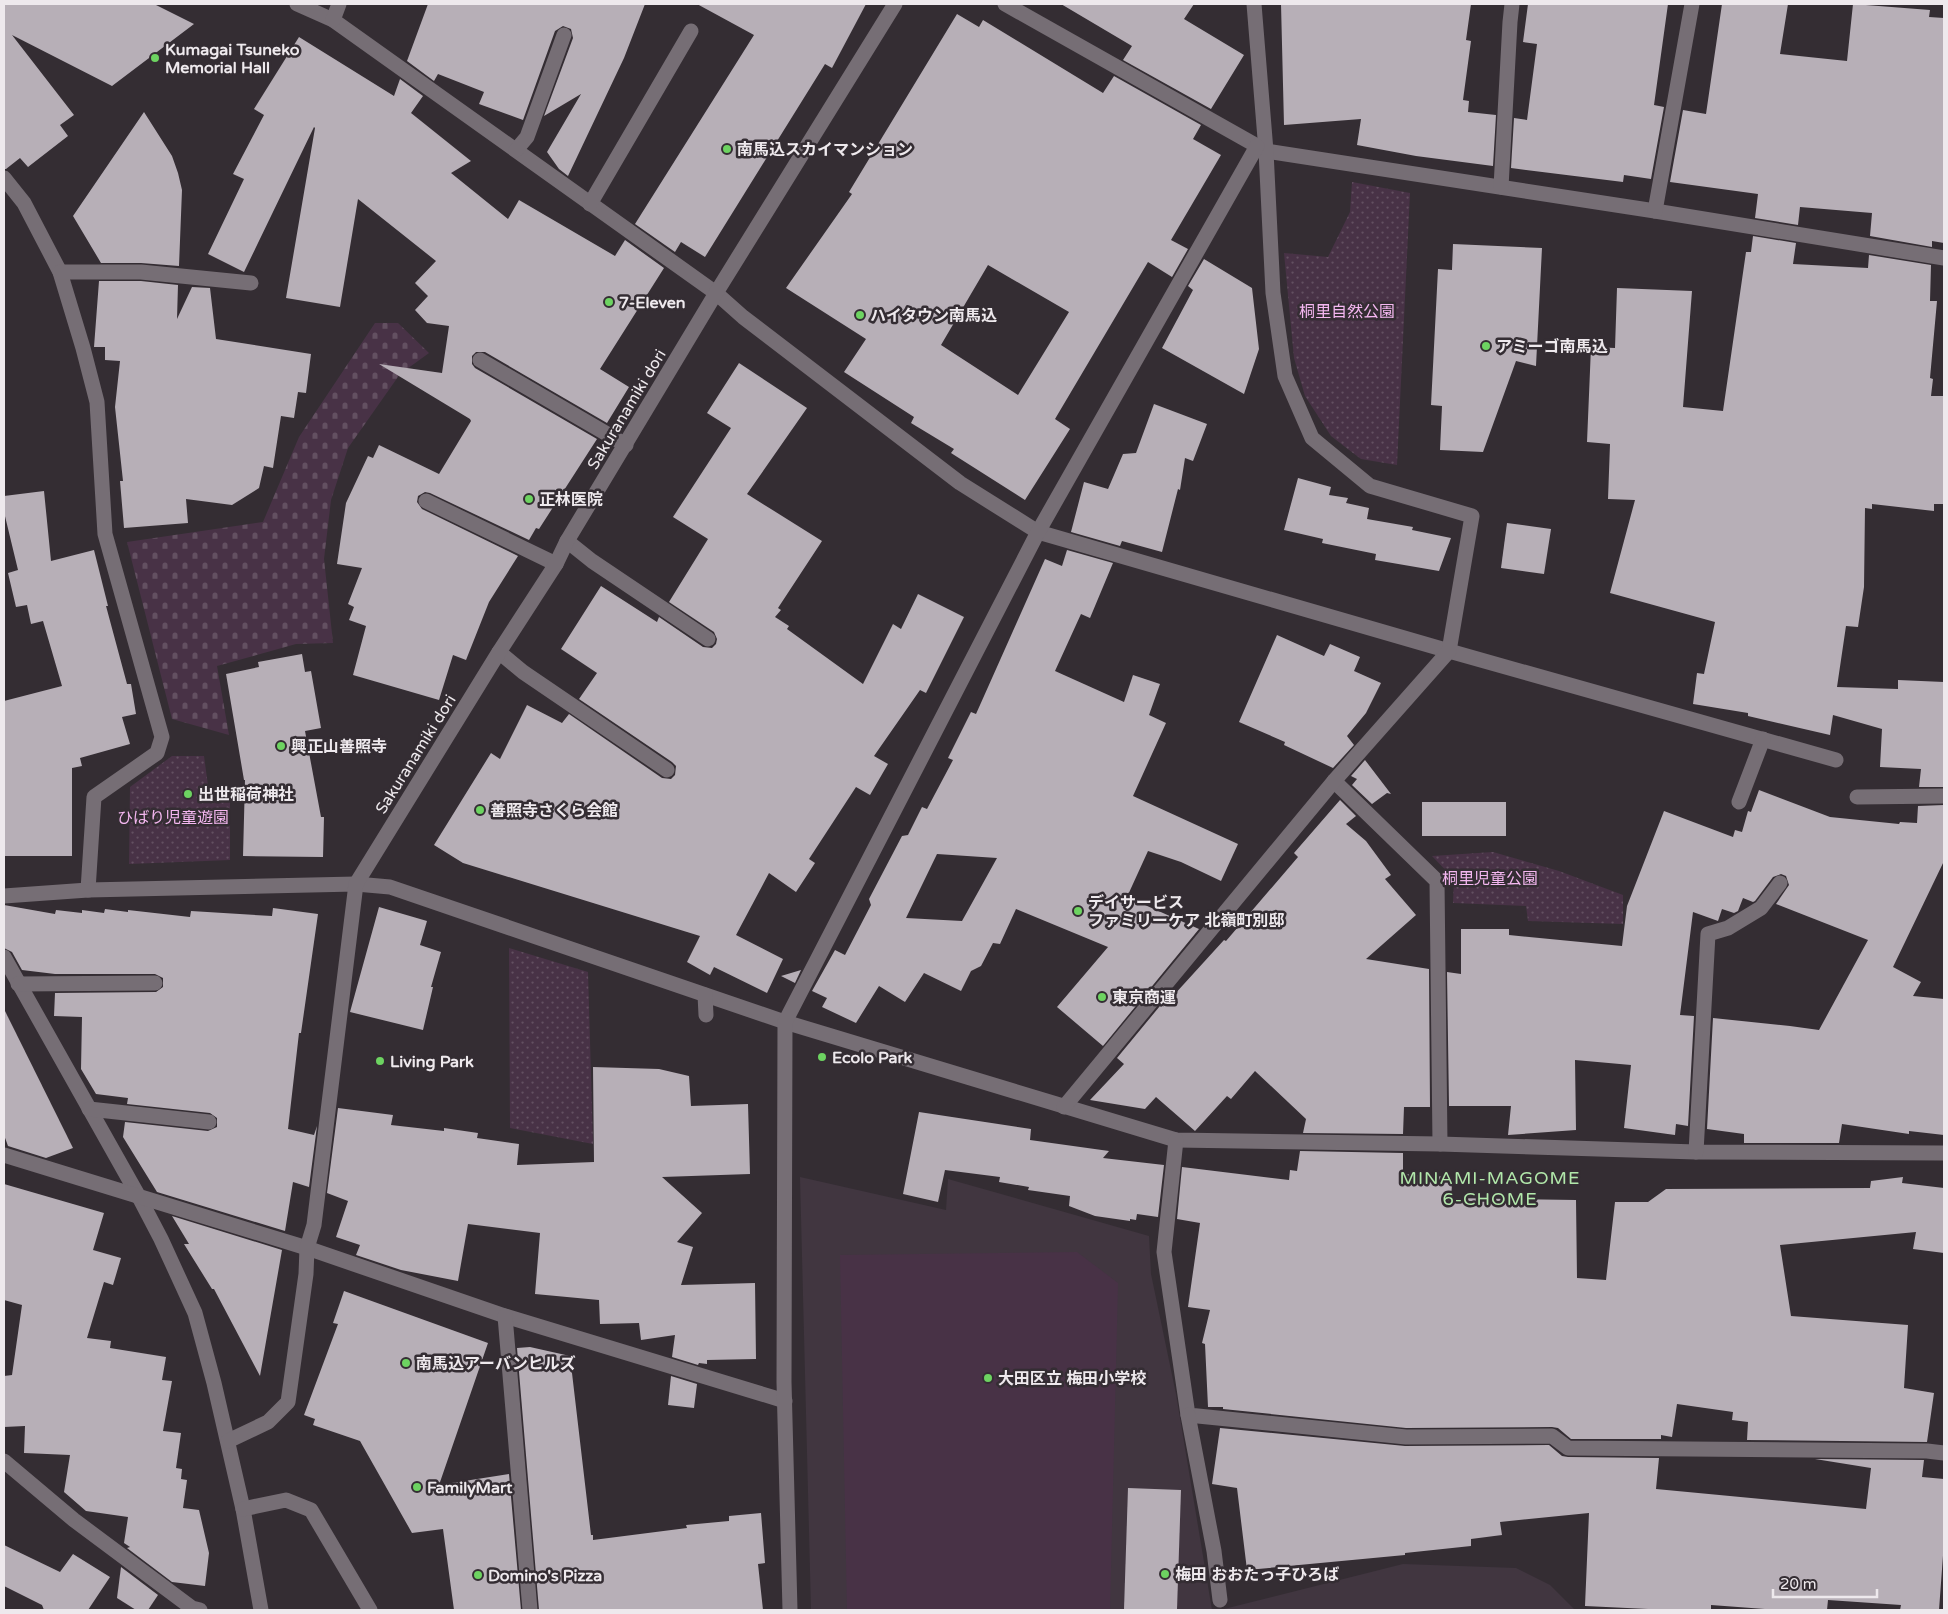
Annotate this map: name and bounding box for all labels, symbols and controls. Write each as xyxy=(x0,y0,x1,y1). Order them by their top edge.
place label: Kumagai Tsuneko Memorial Hall xyxy=(165,40,300,78)
marker: Kumagai Tsuneko Memorial Hall xyxy=(149,52,161,64)
place label: 南馬込スカイマンション xyxy=(737,140,913,160)
marker: 南馬込スカイマンション xyxy=(721,143,733,155)
place label: 7-Eleven xyxy=(619,293,686,313)
marker: 7-Eleven xyxy=(603,296,615,308)
park label: 桐里自然公園 xyxy=(1299,302,1395,322)
place label: ハイタウン南馬込 xyxy=(870,306,997,326)
marker: ハイタウン南馬込 xyxy=(854,309,866,321)
place label: アミーゴ南馬込 xyxy=(1496,337,1608,357)
marker: アミーゴ南馬込 xyxy=(1480,340,1492,352)
street label: Sakuranamiki dori xyxy=(583,346,671,473)
place label: 正林医院 xyxy=(539,490,603,510)
marker: 正林医院 xyxy=(523,493,535,505)
street label: Sakuranamiki dori xyxy=(371,691,461,818)
place label: 興正山善照寺 xyxy=(291,737,387,757)
marker: 興正山善照寺 xyxy=(275,740,287,752)
place label: 出世稲荷神社 xyxy=(198,785,294,805)
marker: 出世稲荷神社 xyxy=(182,788,194,800)
place label: 善照寺さくら会館 xyxy=(490,801,618,821)
marker: 善照寺さくら会館 xyxy=(474,804,486,816)
park label: ひばり児童遊園 xyxy=(117,808,229,828)
park label: 桐里児童公園 xyxy=(1442,869,1538,889)
place label: デイサービス ファミリーケア 北嶺町別邸 xyxy=(1088,893,1284,931)
marker: デイサービス ファミリーケア 北嶺町別邸 xyxy=(1072,905,1084,917)
place label: 東京商運 xyxy=(1112,988,1176,1008)
marker: 東京商運 xyxy=(1096,991,1108,1003)
place label: Ecolo Park xyxy=(832,1048,913,1068)
marker: Ecolo Park xyxy=(816,1051,828,1063)
place label: Living Park xyxy=(390,1052,474,1072)
marker: Living Park xyxy=(374,1055,386,1067)
district label: MINAMI-MAGOME 6-CHOME xyxy=(1400,1167,1580,1210)
place label: 南馬込アーバンヒルズ xyxy=(416,1354,576,1374)
marker: 南馬込アーバンヒルズ xyxy=(400,1357,412,1369)
place label: 大田区立 梅田小学校 xyxy=(998,1369,1146,1389)
marker: 大田区立 梅田小学校 xyxy=(982,1372,994,1384)
place label: FamilyMart xyxy=(427,1478,513,1498)
marker: FamilyMart xyxy=(411,1481,423,1493)
place label: 梅田 おおたっ子ひろば xyxy=(1175,1565,1339,1585)
place label: Domino's Pizza xyxy=(488,1566,602,1586)
scale bar xyxy=(1773,1566,1877,1598)
marker: 梅田 おおたっ子ひろば xyxy=(1159,1568,1171,1580)
marker: Domino's Pizza xyxy=(472,1569,484,1581)
text: 20 m xyxy=(1780,1575,1817,1593)

